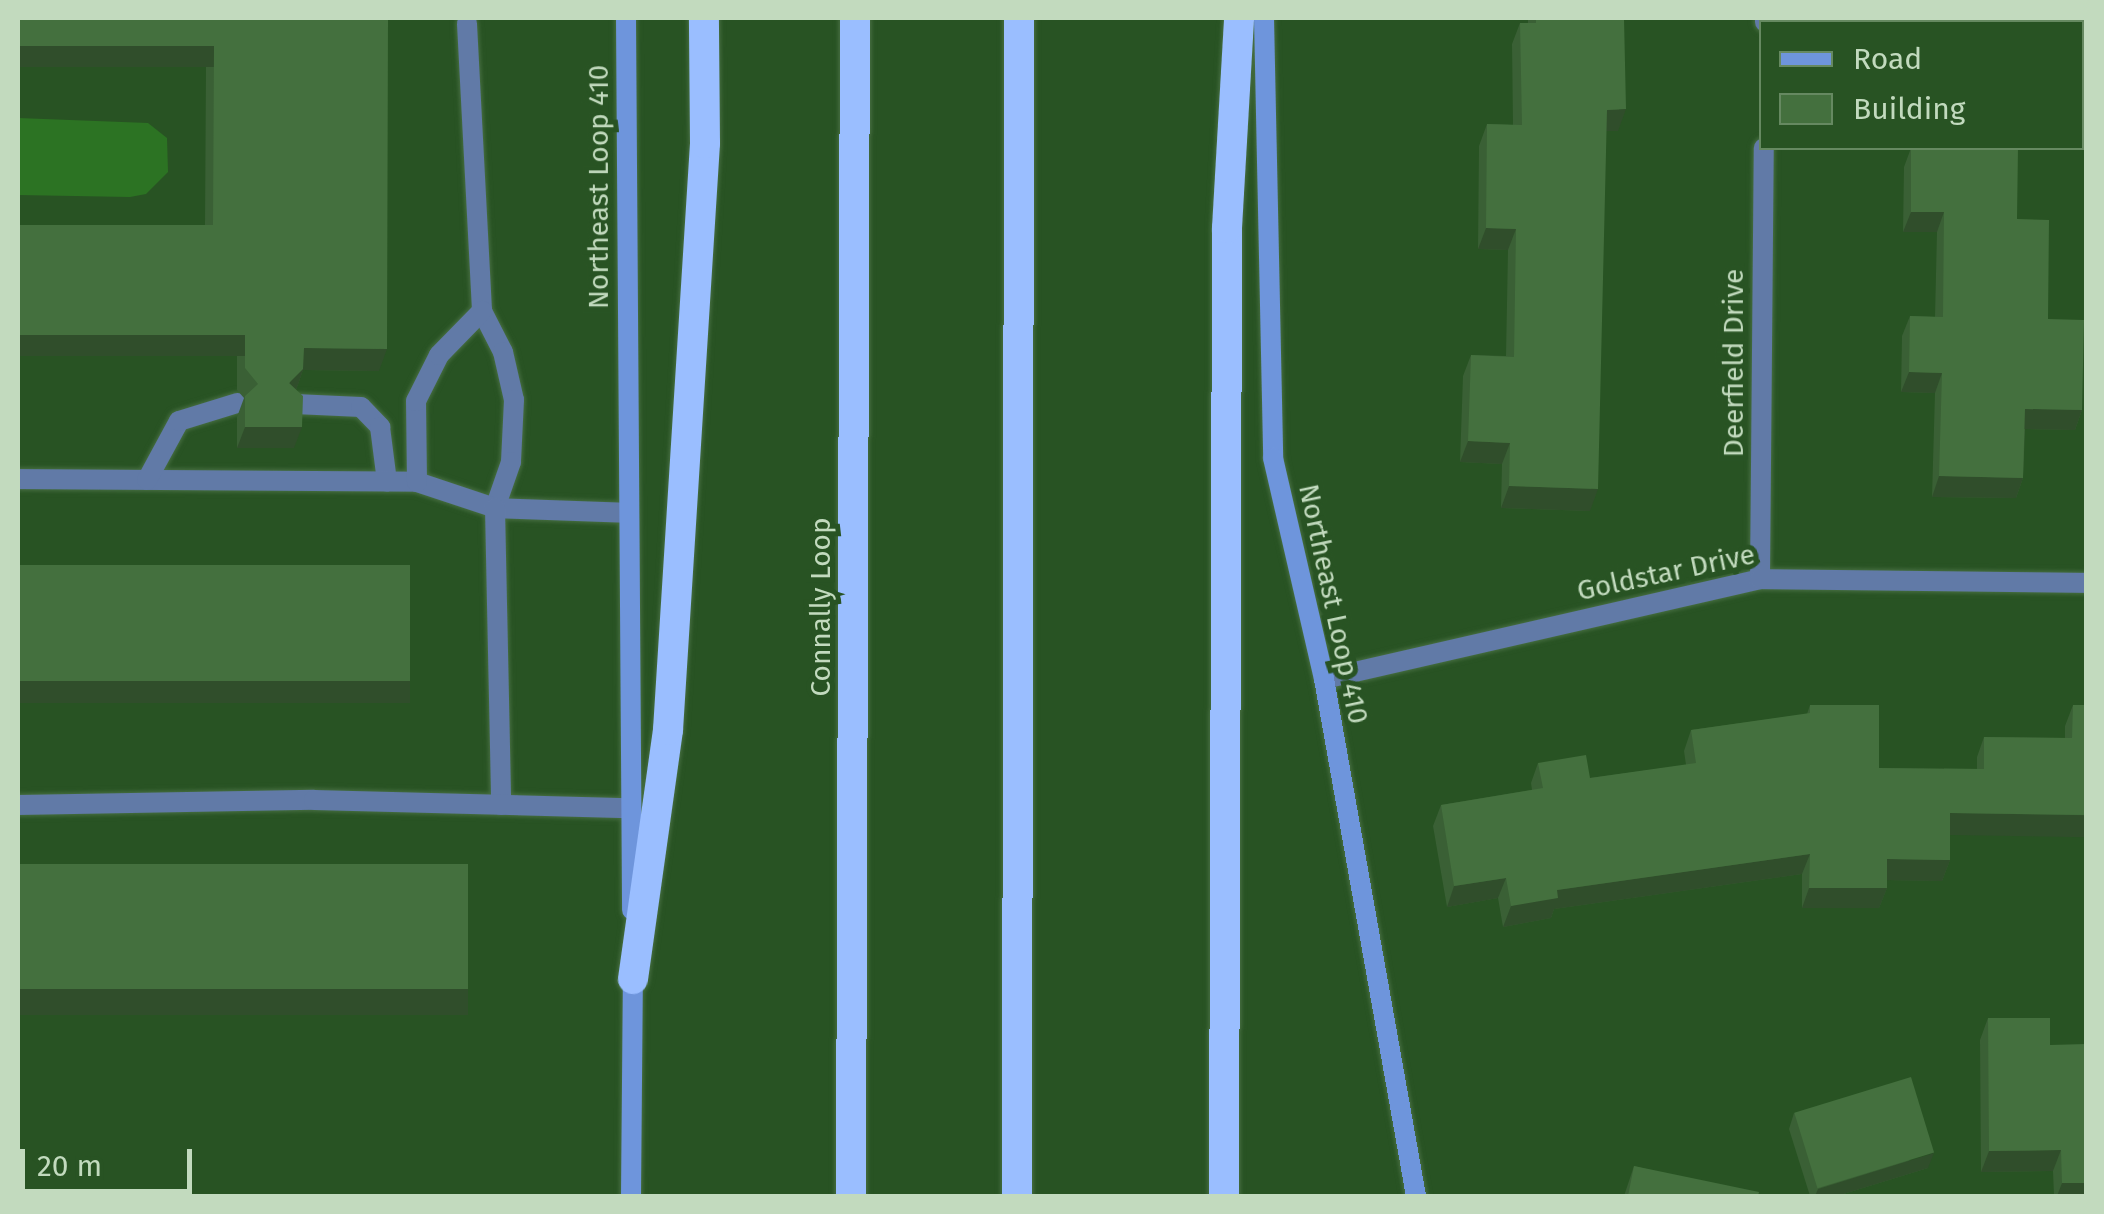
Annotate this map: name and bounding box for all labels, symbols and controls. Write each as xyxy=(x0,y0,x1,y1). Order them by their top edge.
legend xyxy=(1759,20,2084,150)
text: Road xyxy=(1853,41,1922,77)
street label: Northeast Loop 410 xyxy=(582,65,616,309)
text: Building xyxy=(1853,91,1965,127)
street label: Deerfield Drive xyxy=(1717,269,1751,457)
street label: Northeast Loop 410 xyxy=(1291,481,1375,727)
street label: Connally Loop xyxy=(804,517,838,697)
street label: Goldstar Drive xyxy=(1574,538,1758,608)
scale bar xyxy=(25,1129,198,1191)
text: 20 m xyxy=(37,1148,102,1184)

